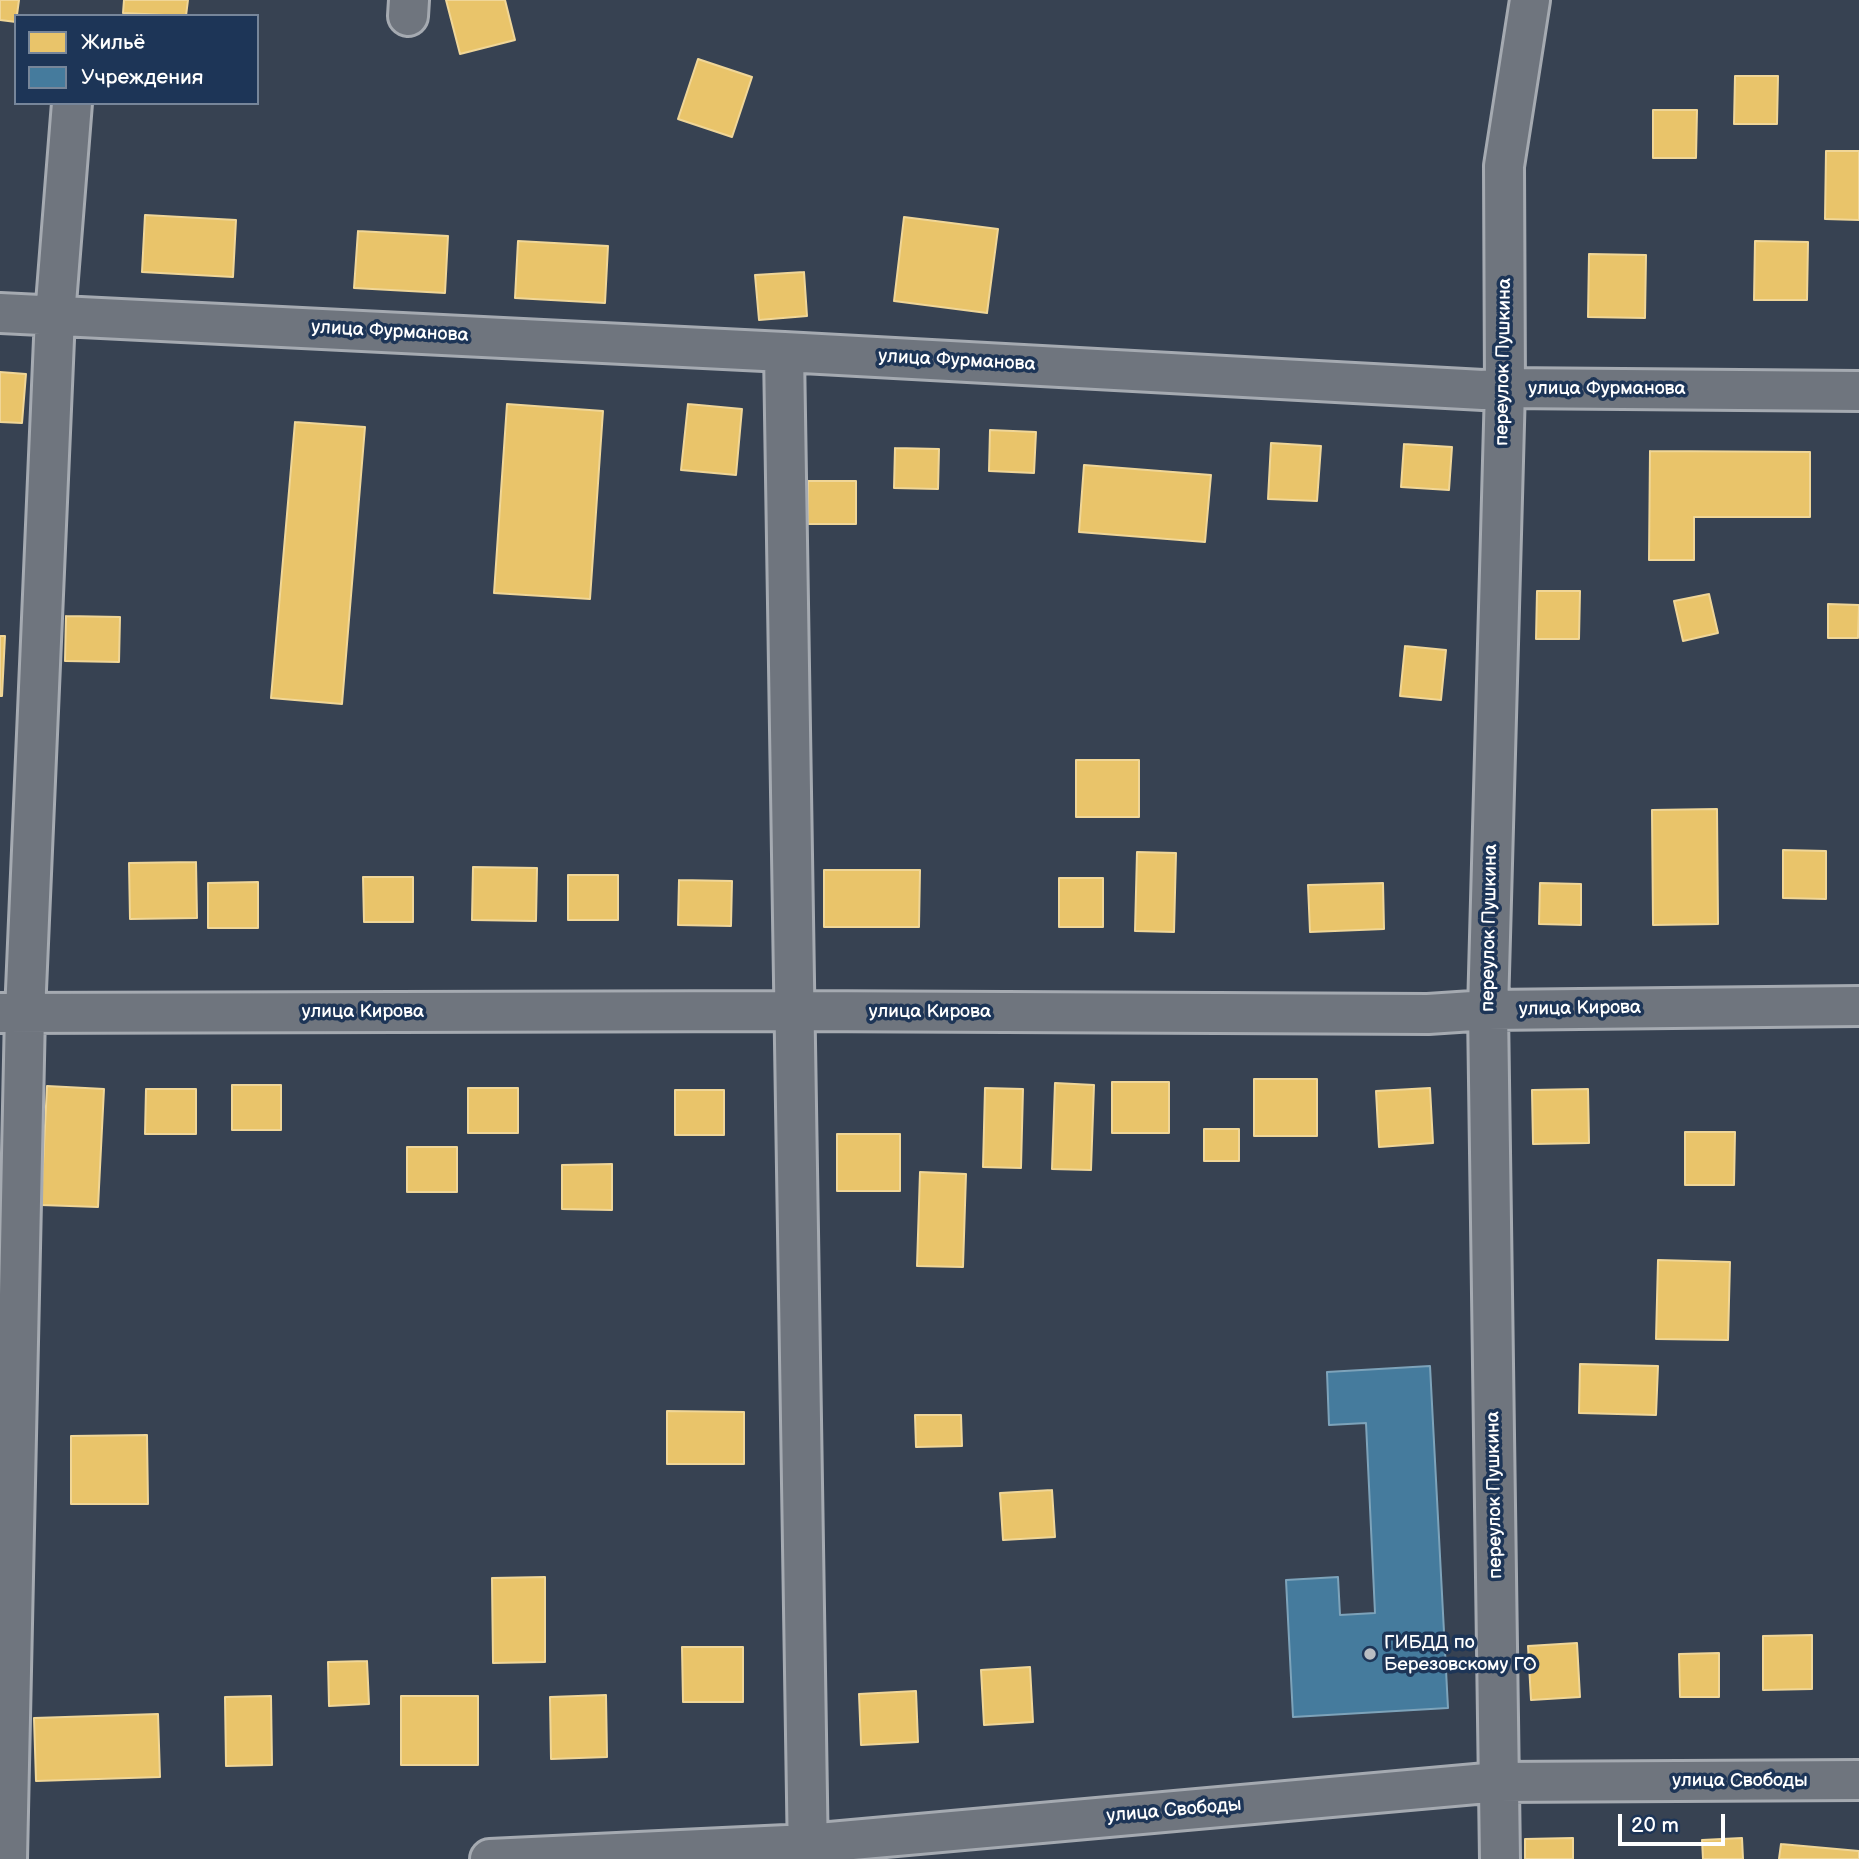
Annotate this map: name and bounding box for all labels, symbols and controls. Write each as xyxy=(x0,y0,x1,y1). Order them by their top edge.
legend xyxy=(14,14,259,105)
text: Жильё xyxy=(81,30,145,55)
text: Учреждения xyxy=(81,65,203,90)
street label: переулок Пушкина xyxy=(1491,278,1517,446)
street label: улица Фурманова xyxy=(311,316,469,348)
street label: улица Фурманова xyxy=(878,345,1036,377)
street label: улица Фурманова xyxy=(1528,378,1686,400)
street label: переулок Пушкина xyxy=(1477,844,1503,1012)
street label: улица Кирова xyxy=(1519,997,1641,1021)
street label: улица Кирова xyxy=(302,1001,424,1023)
street label: улица Кирова xyxy=(869,1001,991,1023)
street label: переулок Пушкина xyxy=(1482,1411,1508,1579)
place label: ГИБДД по Березовскому ГО xyxy=(1384,1632,1537,1676)
marker: ГИБДД по Березовскому ГО xyxy=(1362,1646,1378,1662)
street label: улица Свободы xyxy=(1672,1770,1808,1792)
street label: улица Свободы xyxy=(1106,1794,1242,1828)
scale bar xyxy=(1621,1800,1728,1844)
text: 20 m xyxy=(1631,1813,1679,1838)

